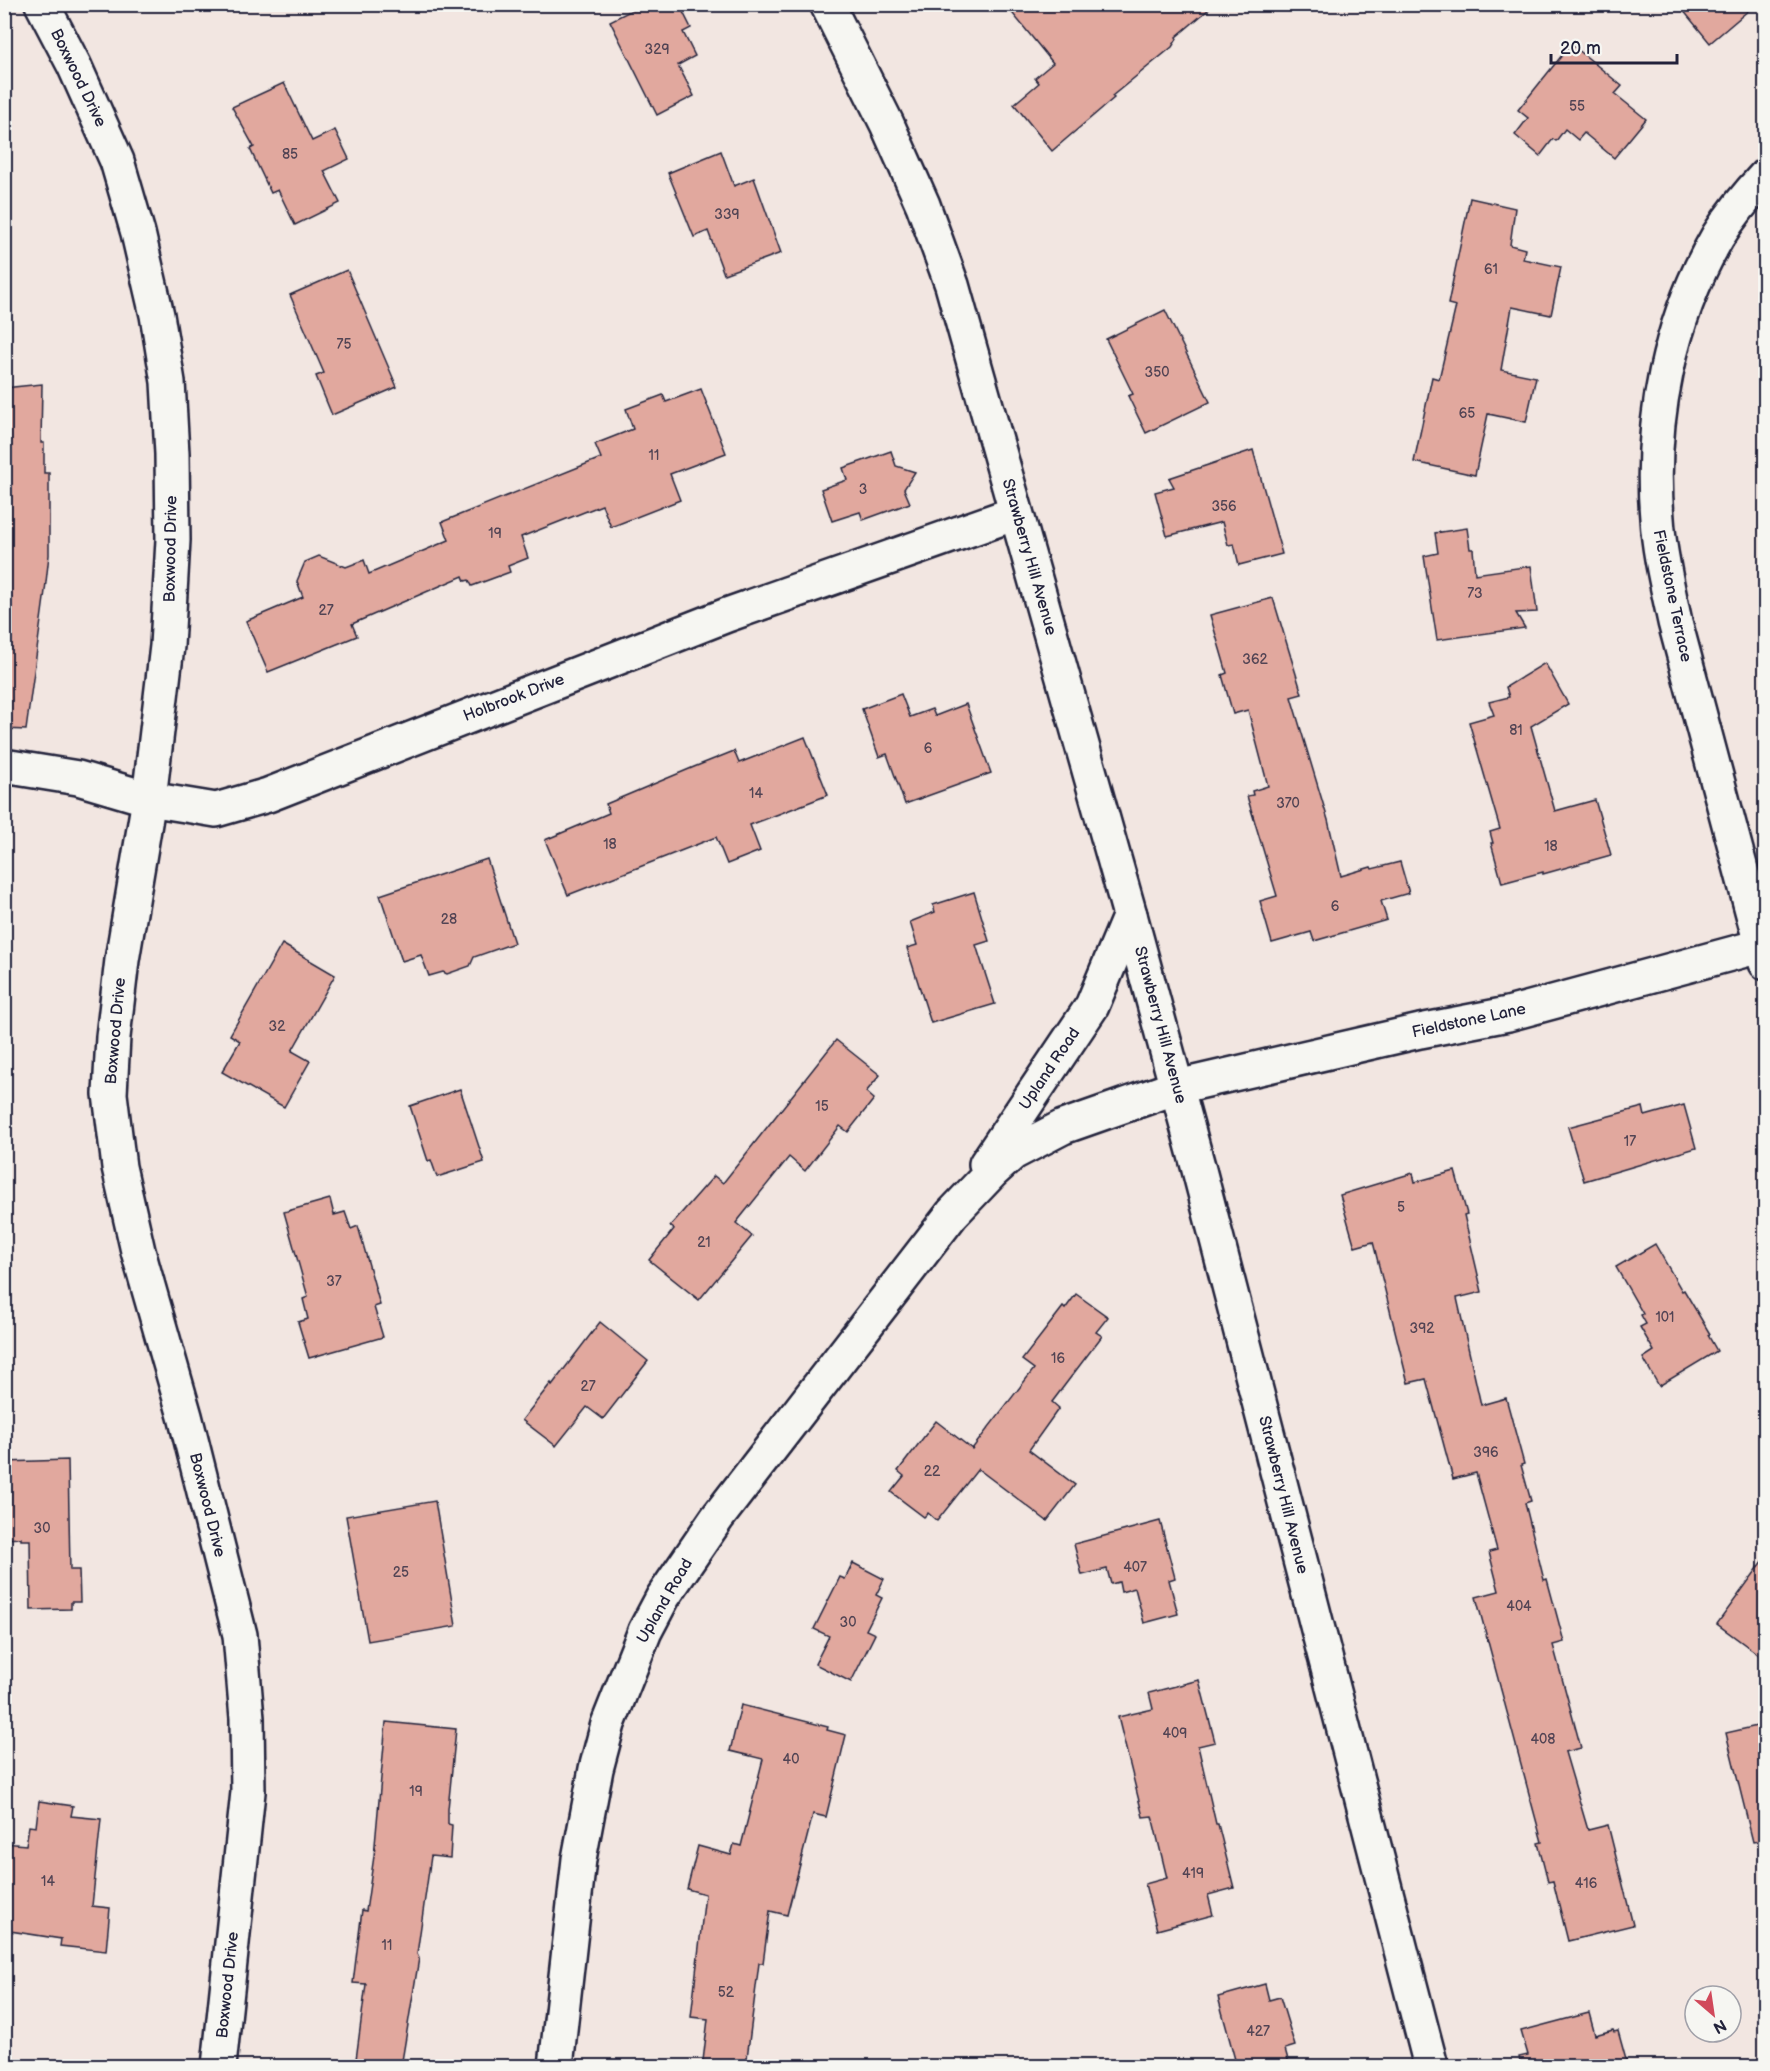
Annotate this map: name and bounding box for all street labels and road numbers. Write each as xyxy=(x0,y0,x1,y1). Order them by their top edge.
street label: Boxwood Drive xyxy=(46,26,110,131)
street label: Strawberry Hill Avenue xyxy=(998,477,1061,638)
street label: Boxwood Drive xyxy=(161,495,181,603)
street label: Fieldstone Terrace xyxy=(1649,528,1695,664)
street label: Holbrook Drive xyxy=(461,670,568,726)
street label: Strawberry Hill Avenue xyxy=(1130,944,1190,1106)
street label: Boxwood Drive xyxy=(102,976,130,1085)
street label: Fieldstone Lane xyxy=(1410,1000,1528,1042)
street label: Upland Road xyxy=(1016,1024,1084,1114)
street label: Strawberry Hill Avenue xyxy=(1254,1414,1312,1576)
street label: Boxwood Drive xyxy=(185,1451,229,1560)
street label: Upland Road xyxy=(633,1555,697,1647)
street label: Boxwood Drive xyxy=(213,1930,243,2039)

